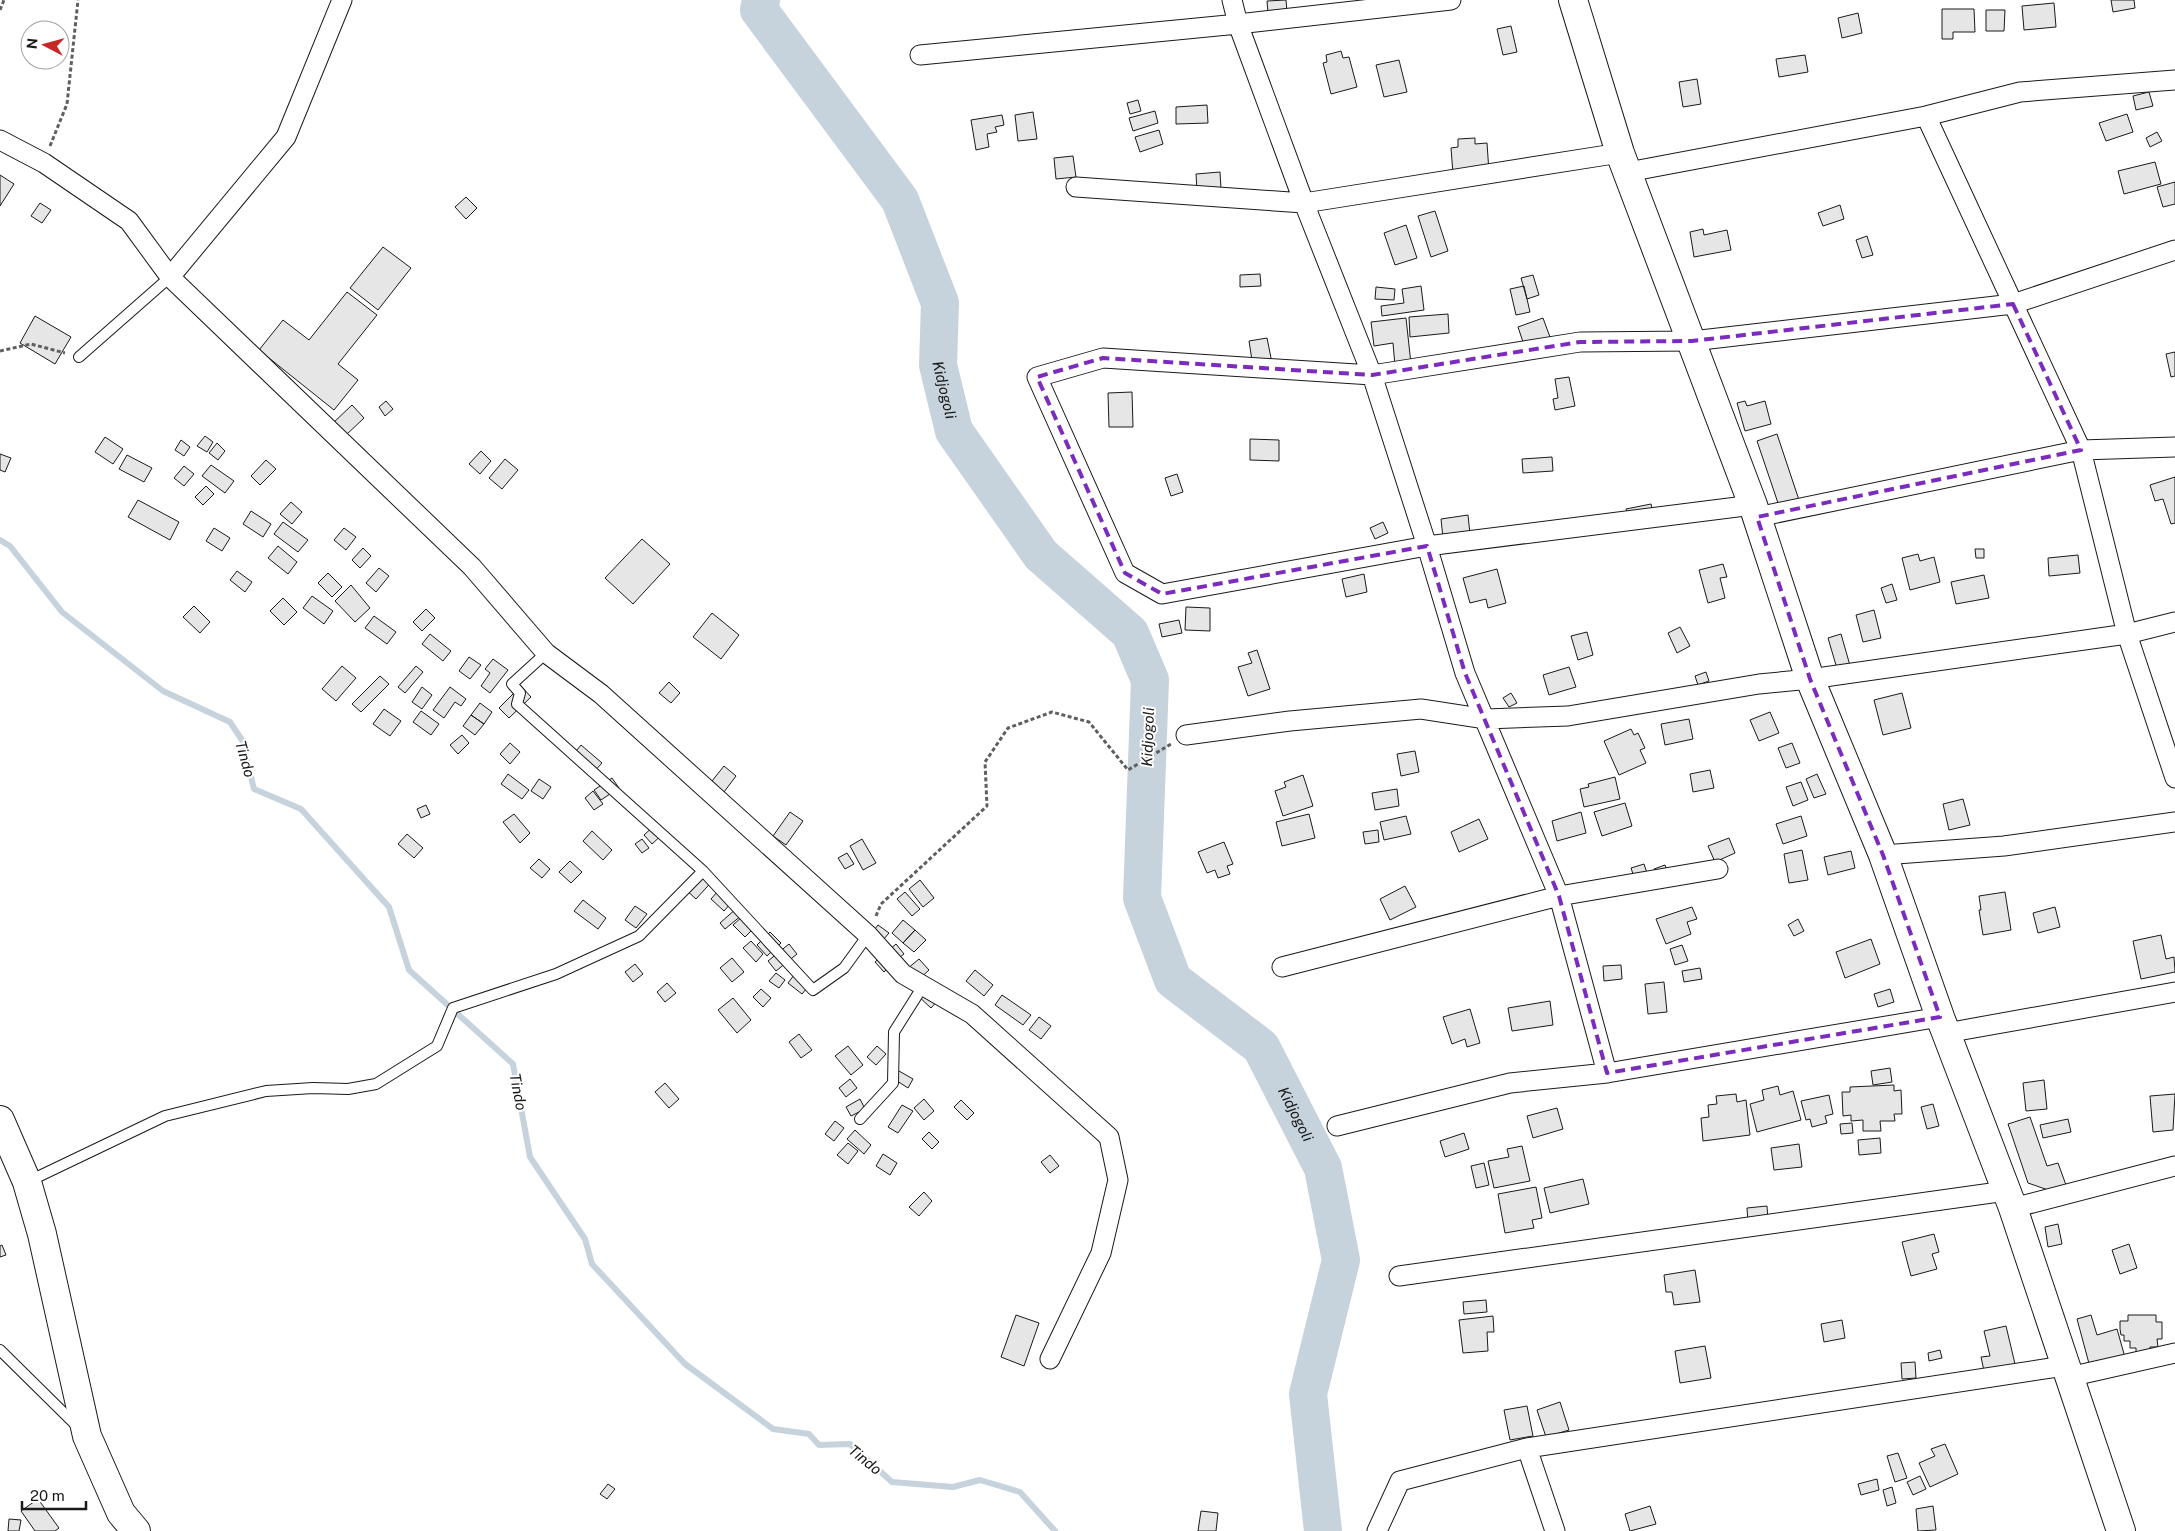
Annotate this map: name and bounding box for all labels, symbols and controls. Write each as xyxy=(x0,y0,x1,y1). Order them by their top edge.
north arrow xyxy=(20,20,70,70)
text: N xyxy=(24,37,41,50)
water label: Kidjogoli xyxy=(929,359,960,421)
water label: Kidjogoli xyxy=(1138,707,1157,767)
water label: Tindo xyxy=(232,739,259,779)
water label: Tindo xyxy=(507,1072,530,1112)
water label: Kidjogoli xyxy=(1275,1084,1317,1144)
water label: Tindo xyxy=(845,1441,885,1478)
scale bar xyxy=(22,1478,86,1510)
text: 20 m xyxy=(30,1487,65,1504)

